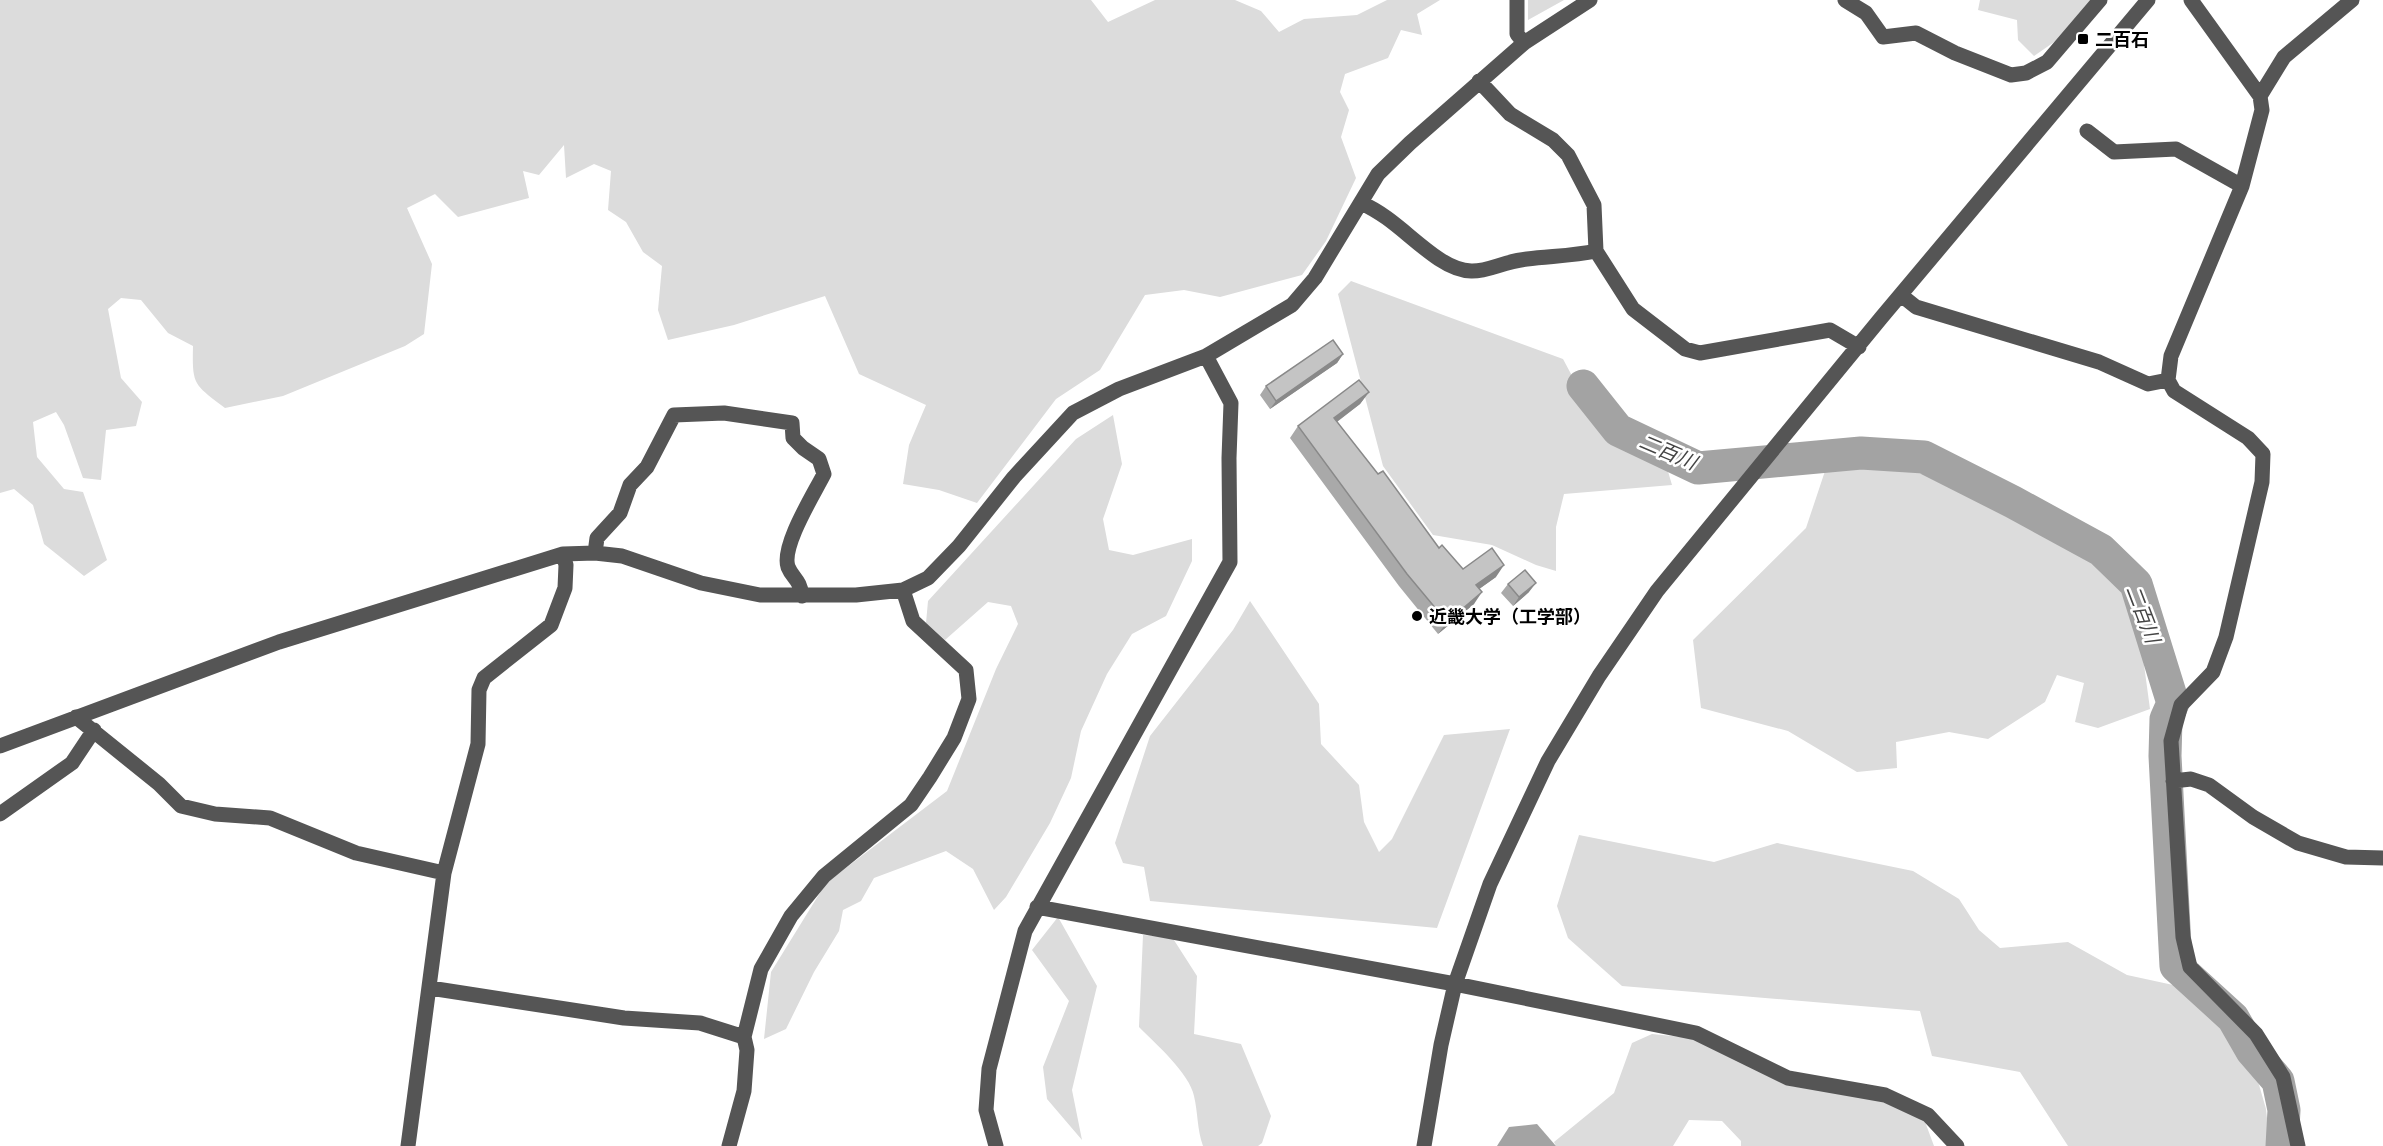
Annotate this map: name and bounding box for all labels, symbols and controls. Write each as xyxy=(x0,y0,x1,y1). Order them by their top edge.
place label: 二百石 xyxy=(2095,28,2149,51)
marker: 二百石 xyxy=(2076,32,2090,46)
water label: 二百川 xyxy=(1635,428,1703,476)
water label: 二百川 xyxy=(2120,581,2167,649)
place label: 近畿大学（工学部） xyxy=(1429,605,1591,628)
marker: 近畿大学（工学部） xyxy=(1410,609,1424,623)

